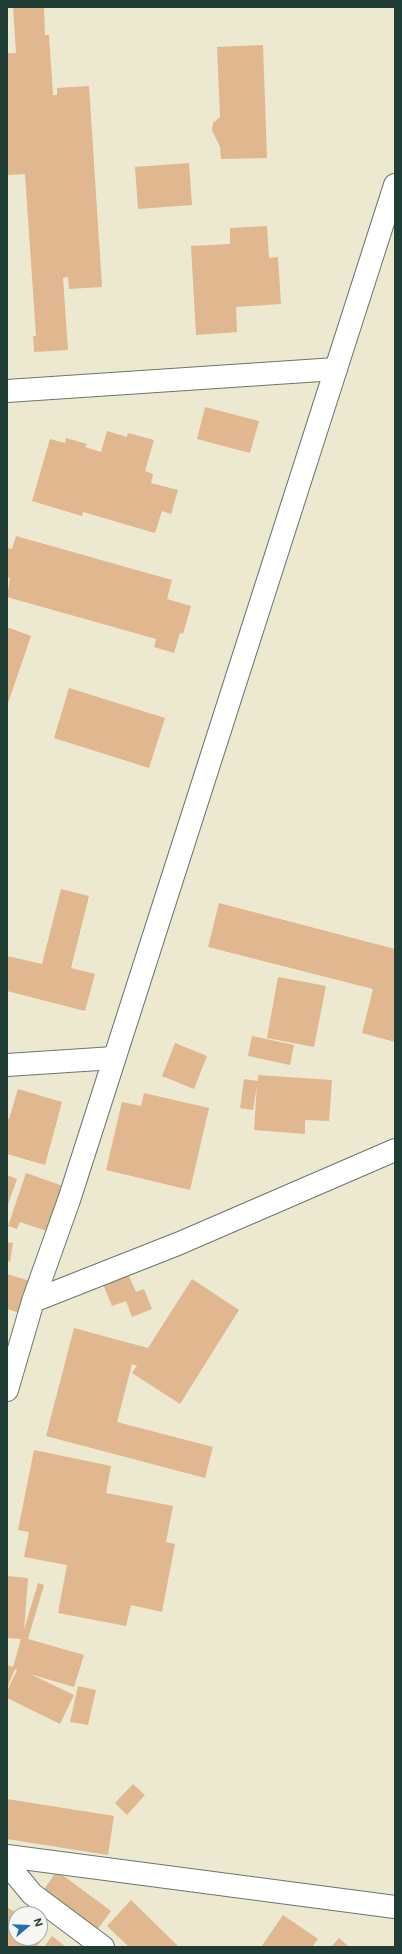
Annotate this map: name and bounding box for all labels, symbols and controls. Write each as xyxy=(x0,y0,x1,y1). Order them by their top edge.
north arrow xyxy=(8,1906,48,1946)
text: N xyxy=(30,1916,47,1929)

